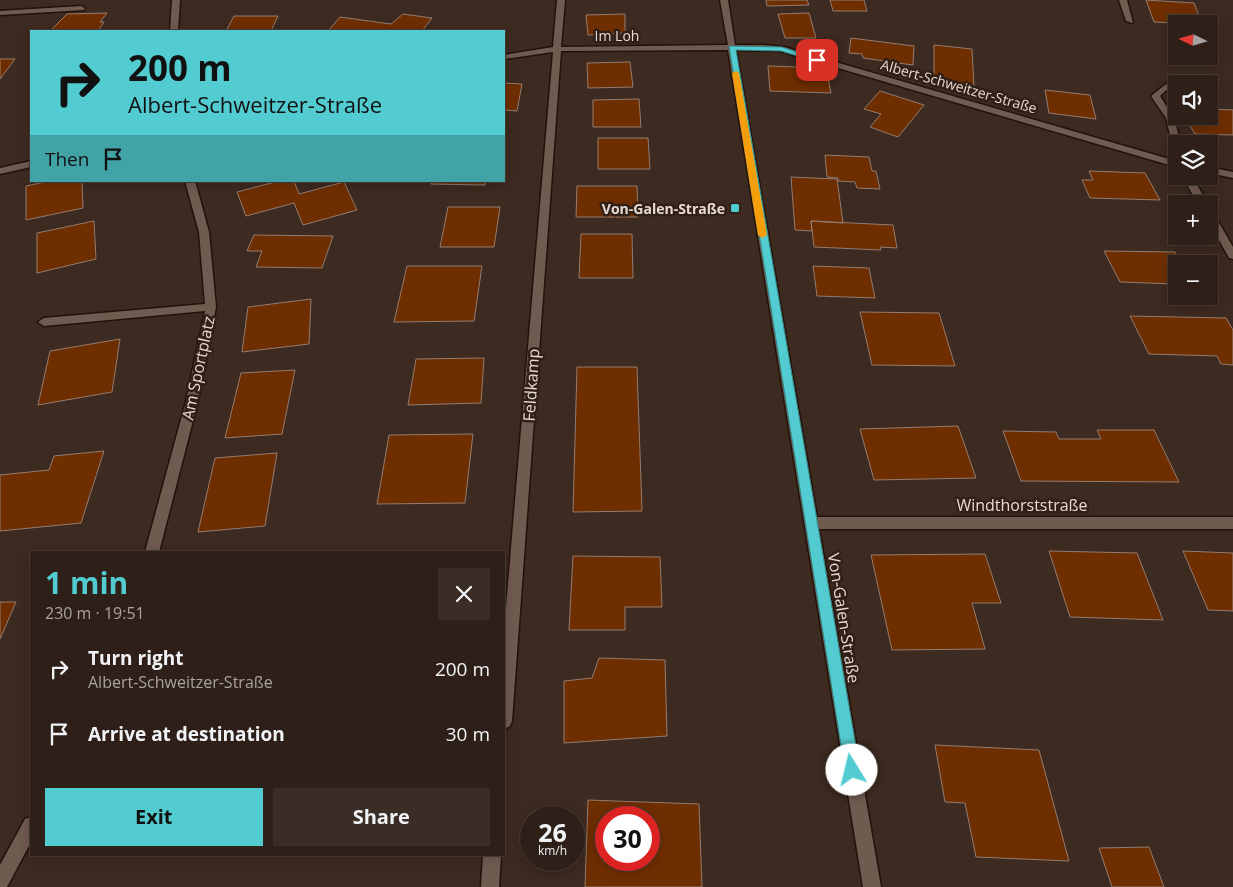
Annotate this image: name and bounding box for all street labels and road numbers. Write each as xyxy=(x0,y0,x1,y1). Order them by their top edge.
street label: Im Loh xyxy=(595,26,639,45)
street label: Albert-Schweitzer-Straße xyxy=(879,55,1039,117)
street label: Am Sportplatz xyxy=(176,314,220,422)
street label: Feldkamp xyxy=(517,348,545,422)
street label: Windthorststraße xyxy=(956,494,1088,516)
street label: Von-Galen-Straße xyxy=(823,551,865,685)

